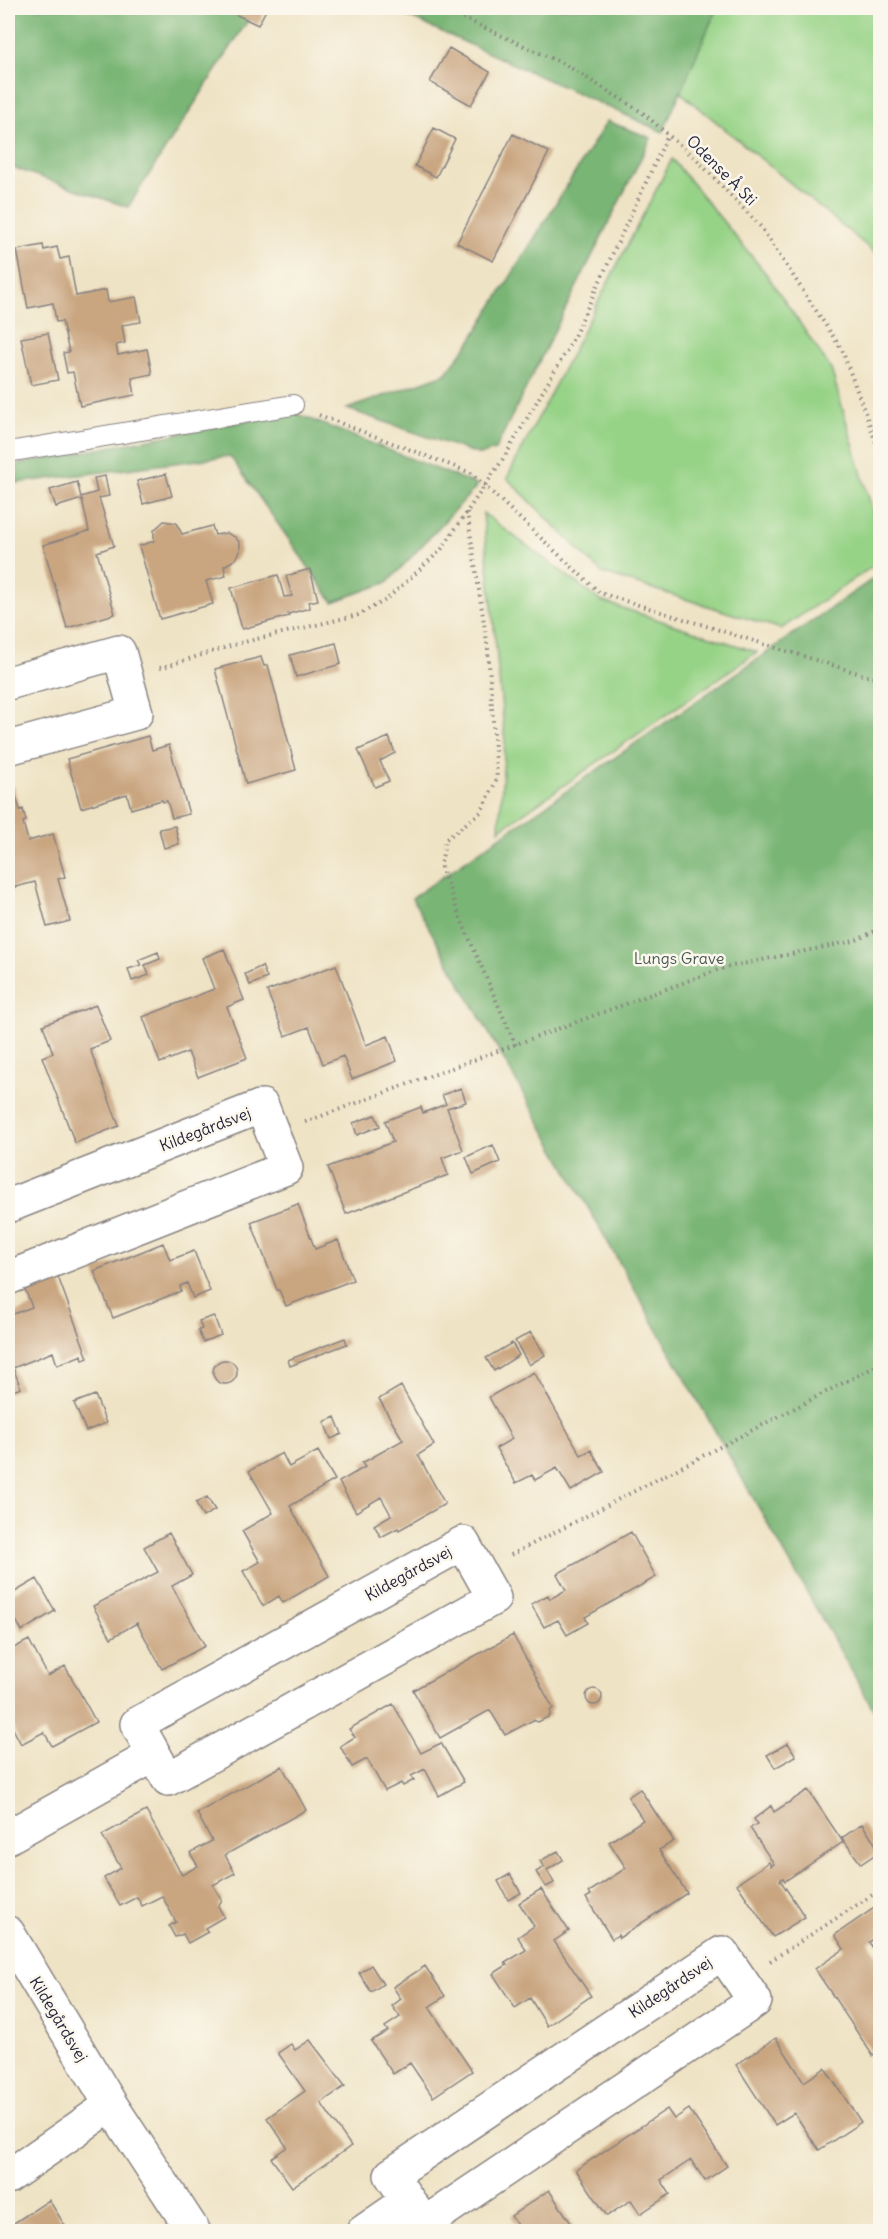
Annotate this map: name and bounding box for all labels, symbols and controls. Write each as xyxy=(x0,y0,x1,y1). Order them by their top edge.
street label: Odense Å Sti xyxy=(683,131,761,209)
park label: Lungs Grave xyxy=(634,948,724,968)
street label: Kildegårdsvej xyxy=(157,1102,253,1156)
street label: Kildegårdsvej xyxy=(361,1541,455,1605)
street label: Kildegårdsvej xyxy=(625,1952,715,2022)
street label: Kildegårdsvej xyxy=(26,1973,92,2065)

